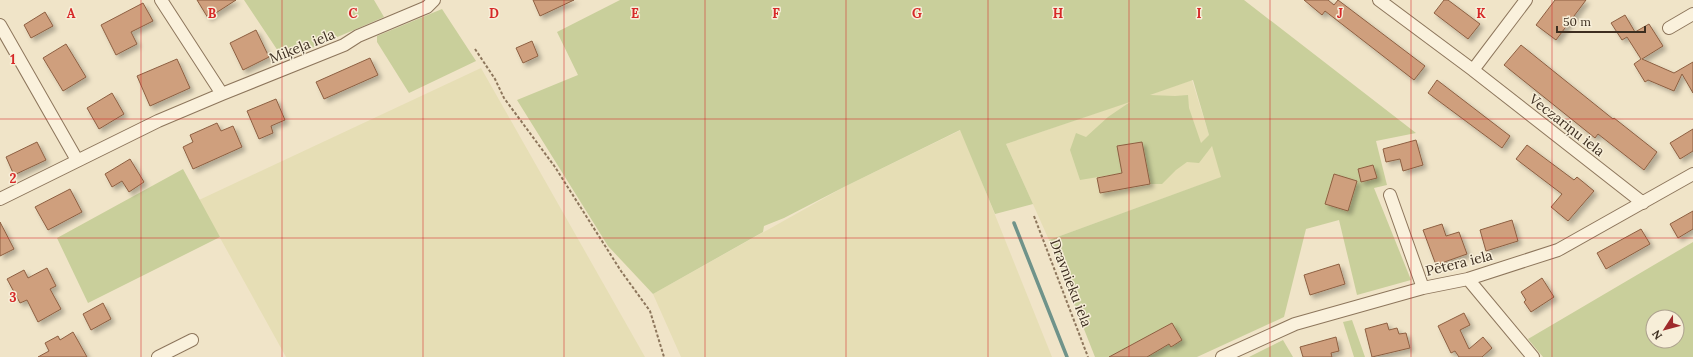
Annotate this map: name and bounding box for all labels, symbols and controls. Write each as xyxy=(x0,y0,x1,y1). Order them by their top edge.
text: A xyxy=(67,5,76,22)
text: B xyxy=(208,5,217,22)
text: C xyxy=(349,5,358,22)
text: D xyxy=(489,5,499,22)
text: E xyxy=(631,5,639,22)
text: F xyxy=(772,5,780,22)
text: G xyxy=(912,5,922,22)
text: H xyxy=(1053,5,1063,22)
text: I xyxy=(1196,5,1202,22)
text: J xyxy=(1337,5,1343,22)
text: K xyxy=(1476,5,1486,22)
scale bar xyxy=(1557,8,1645,34)
text: 50 m xyxy=(1563,14,1591,29)
street label: Miķeļa iela xyxy=(267,25,337,67)
text: 1 xyxy=(10,51,16,68)
street label: Veczariņu iela xyxy=(1525,89,1608,160)
text: 2 xyxy=(10,170,17,187)
street label: Dravnieku iela xyxy=(1046,237,1096,329)
street label: Pētera iela xyxy=(1424,246,1494,280)
text: 3 xyxy=(9,289,17,306)
north arrow xyxy=(1645,309,1685,349)
text: N xyxy=(1648,327,1665,342)

